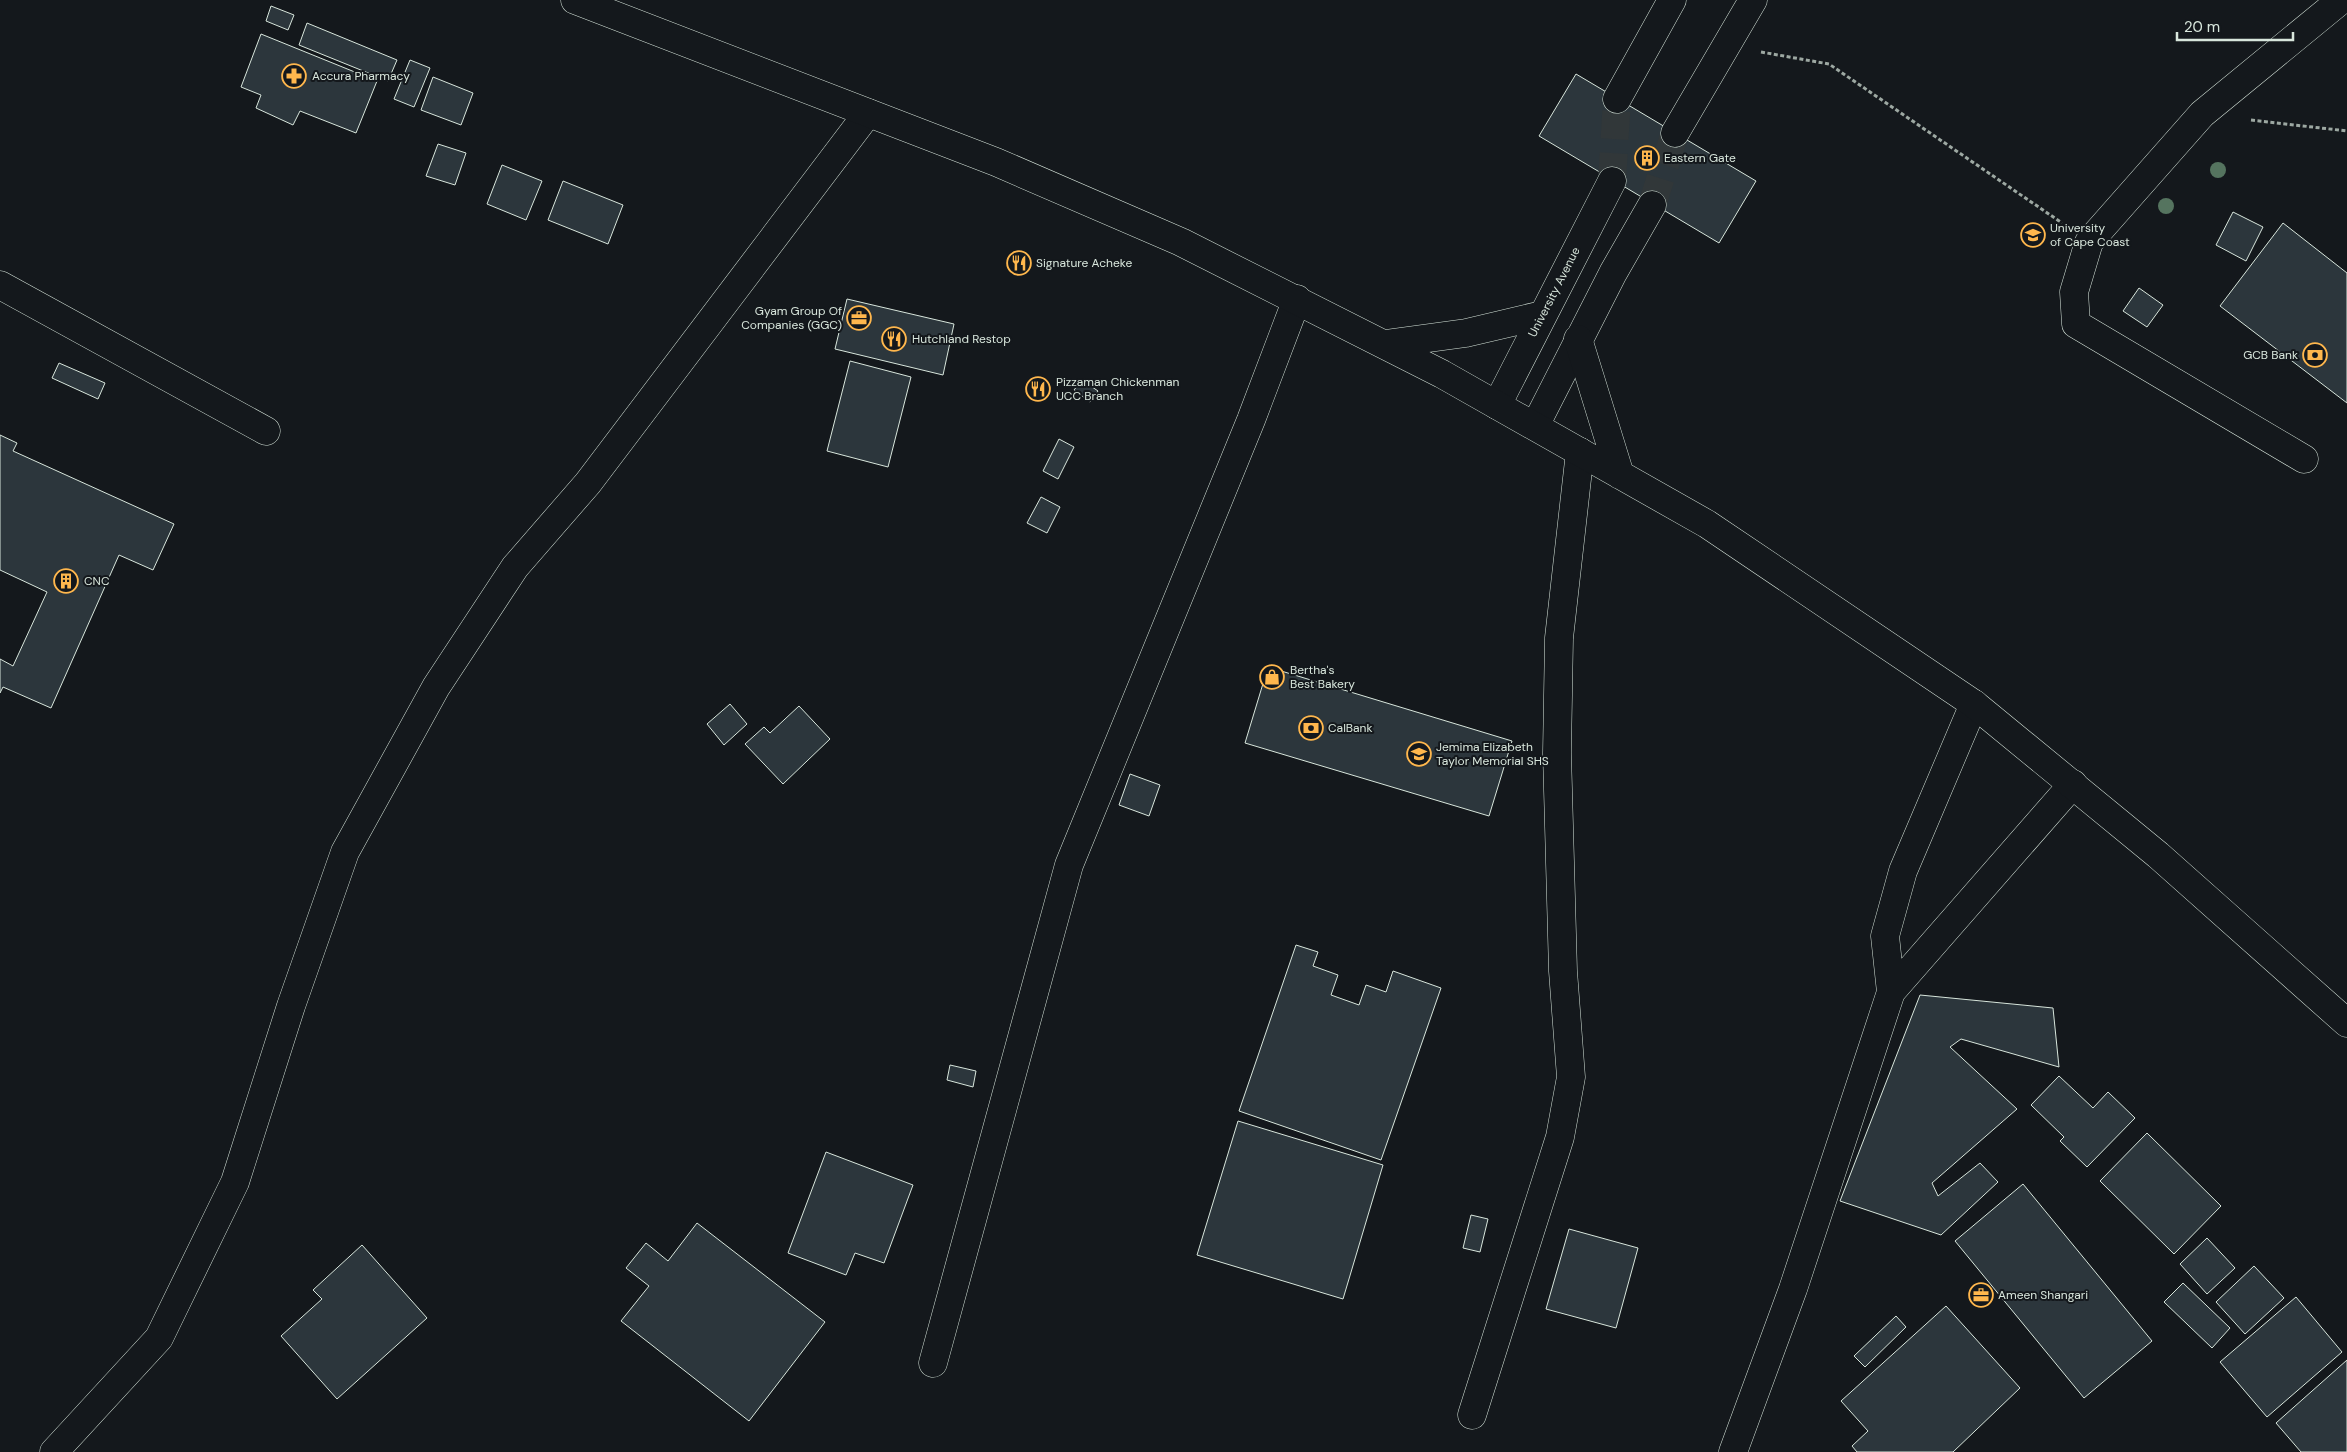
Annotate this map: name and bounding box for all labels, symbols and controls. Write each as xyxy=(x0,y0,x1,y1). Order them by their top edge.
scale bar xyxy=(2177,10,2293,42)
text: 20 m xyxy=(2184,17,2220,37)
pharmacy icon: Accura Pharmacy xyxy=(281,63,307,89)
place label: Accura Pharmacy xyxy=(312,68,410,84)
building icon: Eastern Gate xyxy=(1634,145,1660,171)
place label: Eastern Gate xyxy=(1664,150,1736,166)
place label: University of Cape Coast xyxy=(2050,220,2130,250)
school or university icon: University of Cape Coast xyxy=(2020,222,2046,248)
street label: University Avenue xyxy=(1524,244,1584,340)
restaurant icon: Signature Acheke xyxy=(1006,250,1032,276)
place label: Signature Acheke xyxy=(1036,255,1132,271)
place label: Gyam Group Of Companies (GGC) xyxy=(741,303,842,333)
office icon: Gyam Group Of Companies (GGC) xyxy=(846,305,872,331)
restaurant icon: Hutchland Restop xyxy=(881,326,907,352)
place label: Hutchland Restop xyxy=(912,331,1011,347)
bank icon: GCB Bank xyxy=(2302,342,2328,368)
place label: GCB Bank xyxy=(2243,347,2298,363)
place label: Pizzaman Chickenman UCC Branch xyxy=(1056,374,1179,404)
restaurant icon: Pizzaman Chickenman UCC Branch xyxy=(1025,376,1051,402)
building icon: CNC xyxy=(53,568,79,594)
place label: CNC xyxy=(84,573,110,589)
place label: Bertha's Best Bakery xyxy=(1290,662,1355,692)
shop icon: Bertha's Best Bakery xyxy=(1259,664,1285,690)
bank icon: CalBank xyxy=(1298,715,1324,741)
place label: CalBank xyxy=(1328,720,1373,736)
place label: Jemima Elizabeth Taylor Memorial SHS xyxy=(1436,739,1549,769)
school or university icon: Jemima Elizabeth Taylor Memorial SHS xyxy=(1406,741,1432,767)
office icon: Ameen Shangari xyxy=(1968,1282,1994,1308)
place label: Ameen Shangari xyxy=(1998,1287,2088,1303)

